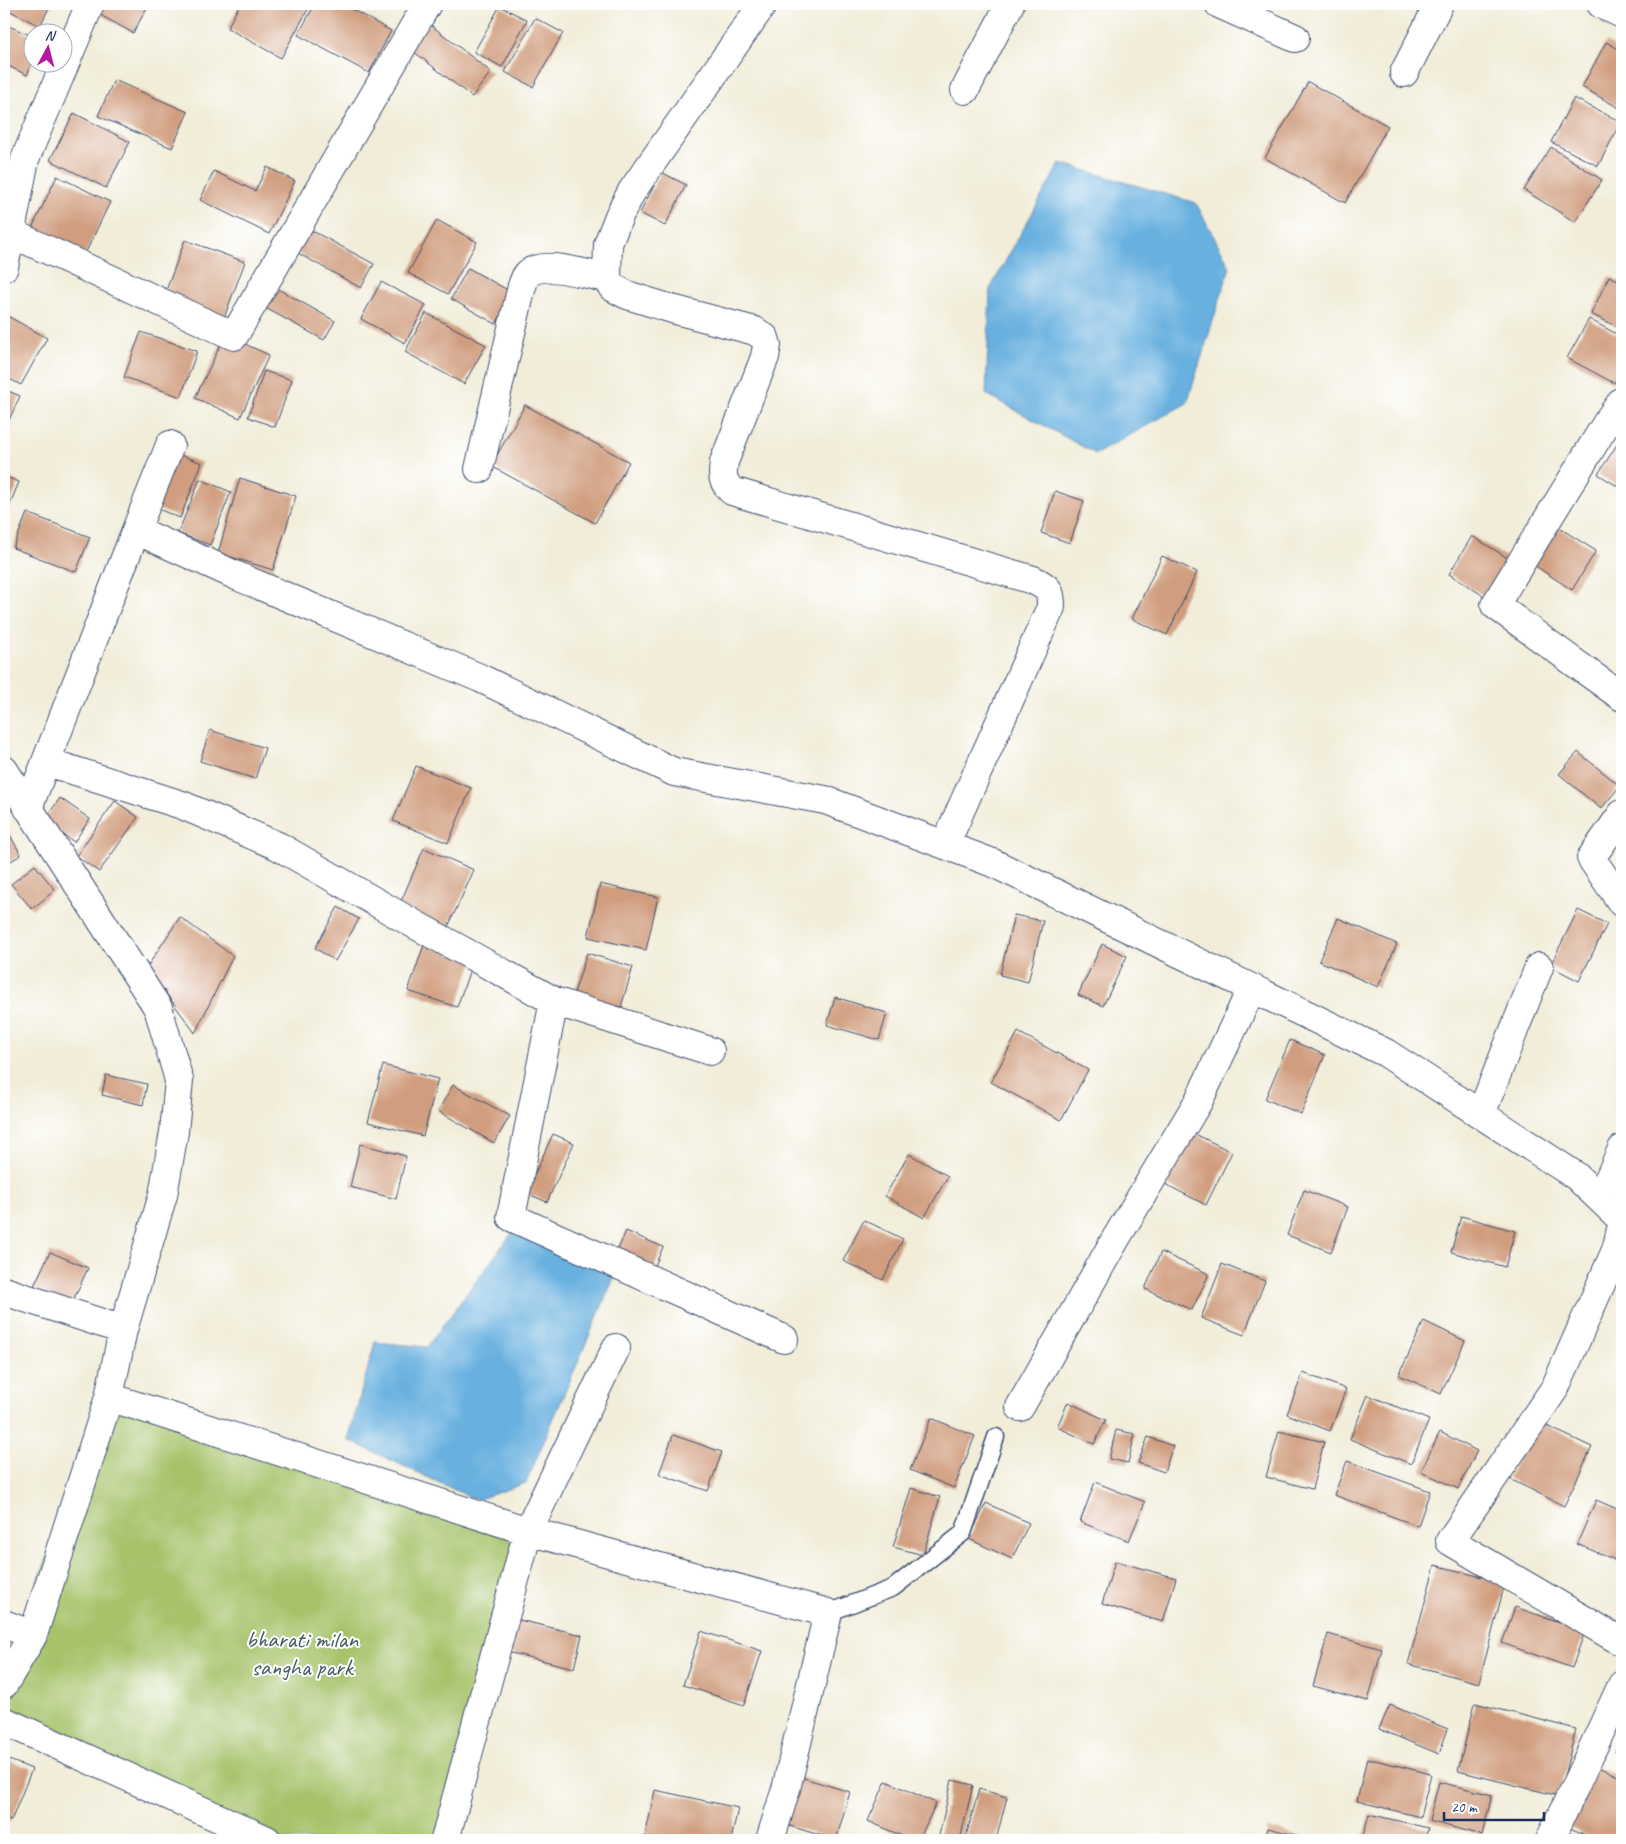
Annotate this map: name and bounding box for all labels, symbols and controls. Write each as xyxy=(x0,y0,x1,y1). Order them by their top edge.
north arrow xyxy=(22,22,72,72)
text: N xyxy=(44,27,57,45)
park label: bharati milan sangha park xyxy=(246,1624,359,1682)
scale bar xyxy=(1444,1789,1544,1821)
text: 20 m xyxy=(1451,1798,1478,1817)

